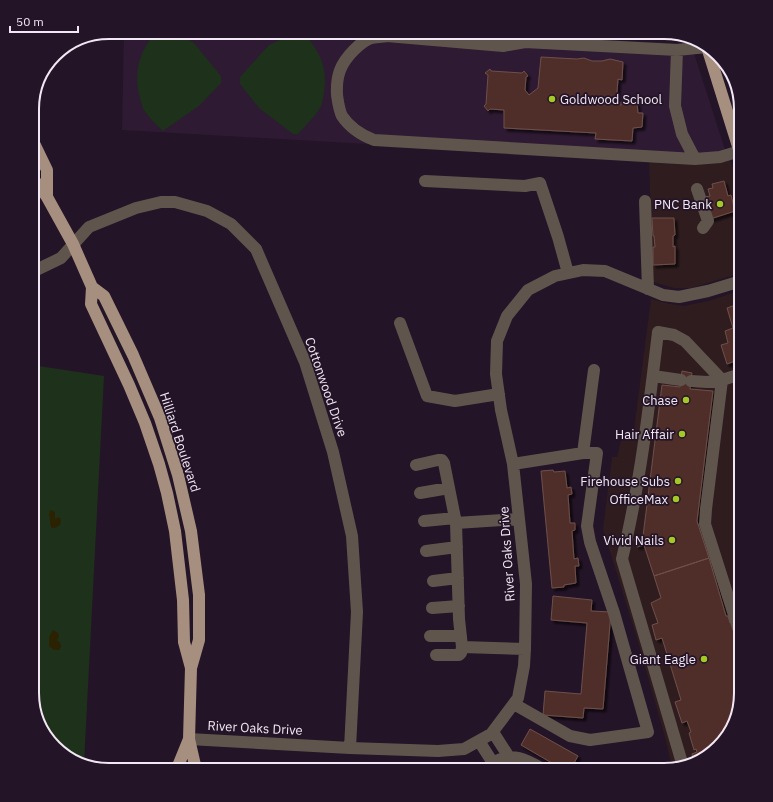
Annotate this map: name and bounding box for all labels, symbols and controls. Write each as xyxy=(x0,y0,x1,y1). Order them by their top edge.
scale bar xyxy=(10,8,78,34)
text: 50 m xyxy=(16,14,44,29)
place label: Goldwood School xyxy=(560,91,663,108)
marker: Goldwood School xyxy=(547,94,557,104)
place label: PNC Bank xyxy=(654,196,712,213)
marker: PNC Bank xyxy=(715,199,725,209)
street label: Cottonwood Drive xyxy=(301,335,351,439)
street label: Hilliard Boulevard xyxy=(156,390,204,494)
place label: Chase xyxy=(642,392,678,409)
marker: Chase xyxy=(681,395,691,405)
place label: Hair Affair xyxy=(615,426,674,443)
marker: Hair Affair xyxy=(677,429,687,439)
place label: Firehouse Subs xyxy=(580,473,670,490)
marker: Firehouse Subs xyxy=(673,476,683,486)
place label: OfficeMax xyxy=(610,491,668,508)
marker: OfficeMax xyxy=(671,494,681,504)
street label: River Oaks Drive xyxy=(495,506,519,602)
place label: Vivid Nails xyxy=(603,532,664,549)
marker: Vivid Nails xyxy=(667,535,677,545)
place label: Giant Eagle xyxy=(630,651,696,668)
marker: Giant Eagle xyxy=(699,654,709,664)
street label: River Oaks Drive xyxy=(207,717,303,739)

